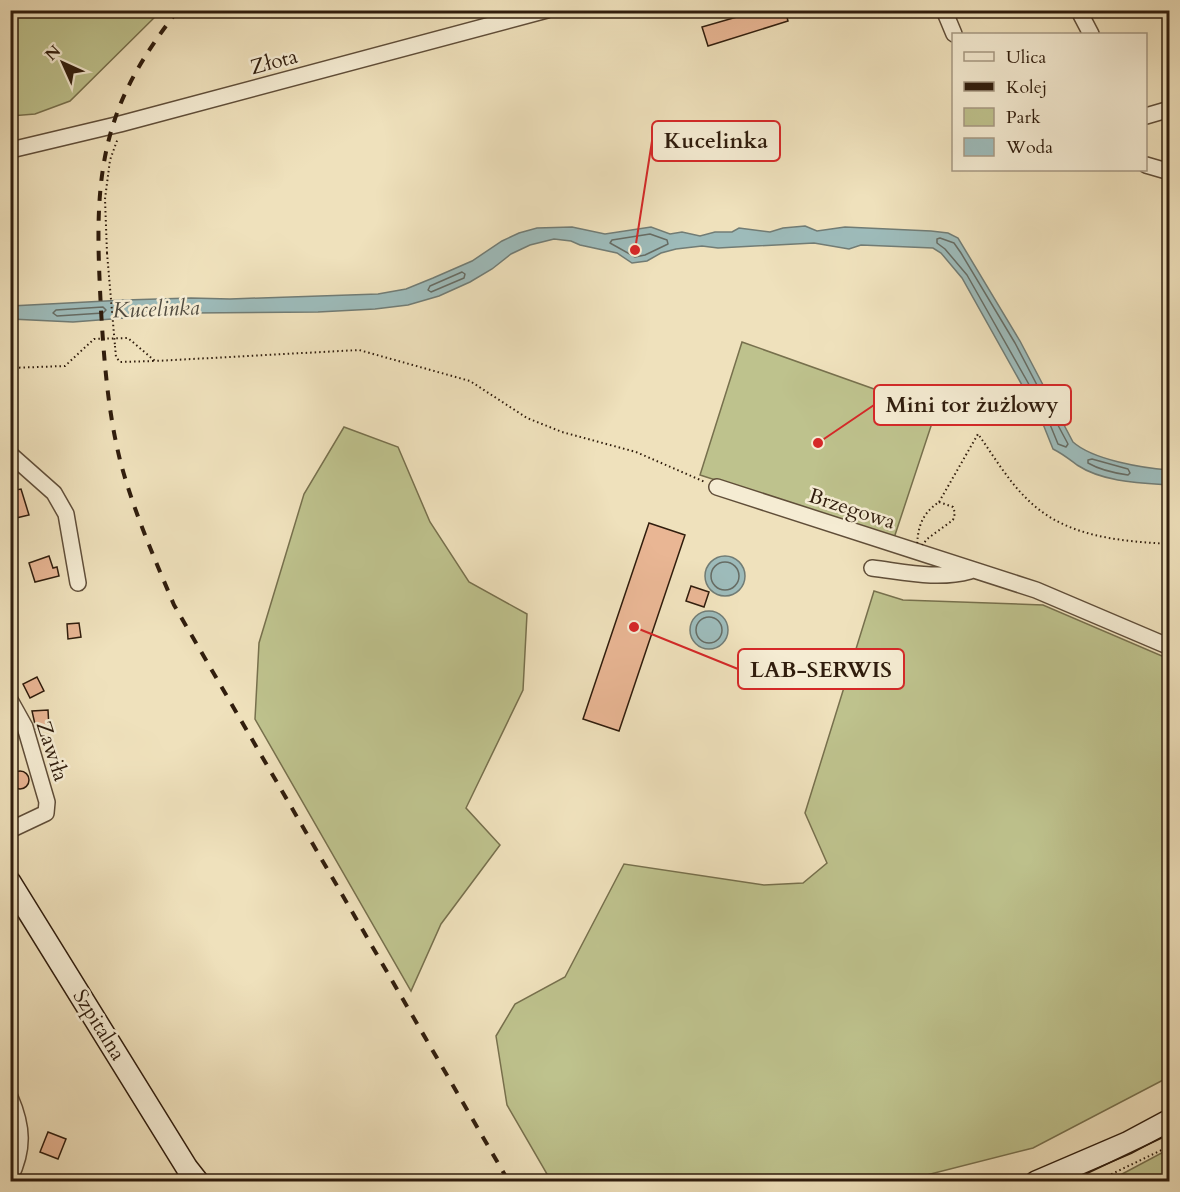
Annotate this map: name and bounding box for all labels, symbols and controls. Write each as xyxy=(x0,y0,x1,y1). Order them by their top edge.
north arrow xyxy=(33,33,93,93)
legend xyxy=(952,33,1147,171)
text: N xyxy=(40,40,66,66)
street label: Złota xyxy=(247,42,301,82)
text: Ulica xyxy=(1006,45,1047,70)
text: Kolej xyxy=(1006,75,1047,100)
text: Park xyxy=(1006,105,1041,130)
callout: Kucelinka xyxy=(652,121,780,161)
text: Kucelinka xyxy=(664,126,768,156)
text: Woda xyxy=(1005,135,1053,160)
water label: Kucelinka xyxy=(112,292,200,326)
callout: Mini tor żużlowy xyxy=(874,385,1071,425)
text: Mini tor żużlowy xyxy=(885,390,1059,420)
street label: Brzegowa xyxy=(805,481,899,537)
callout: LAB-SERWIS xyxy=(738,649,904,689)
text: LAB-SERWIS xyxy=(750,655,892,685)
street label: Zawiła xyxy=(29,717,75,785)
street label: Szpitalna xyxy=(66,984,132,1066)

